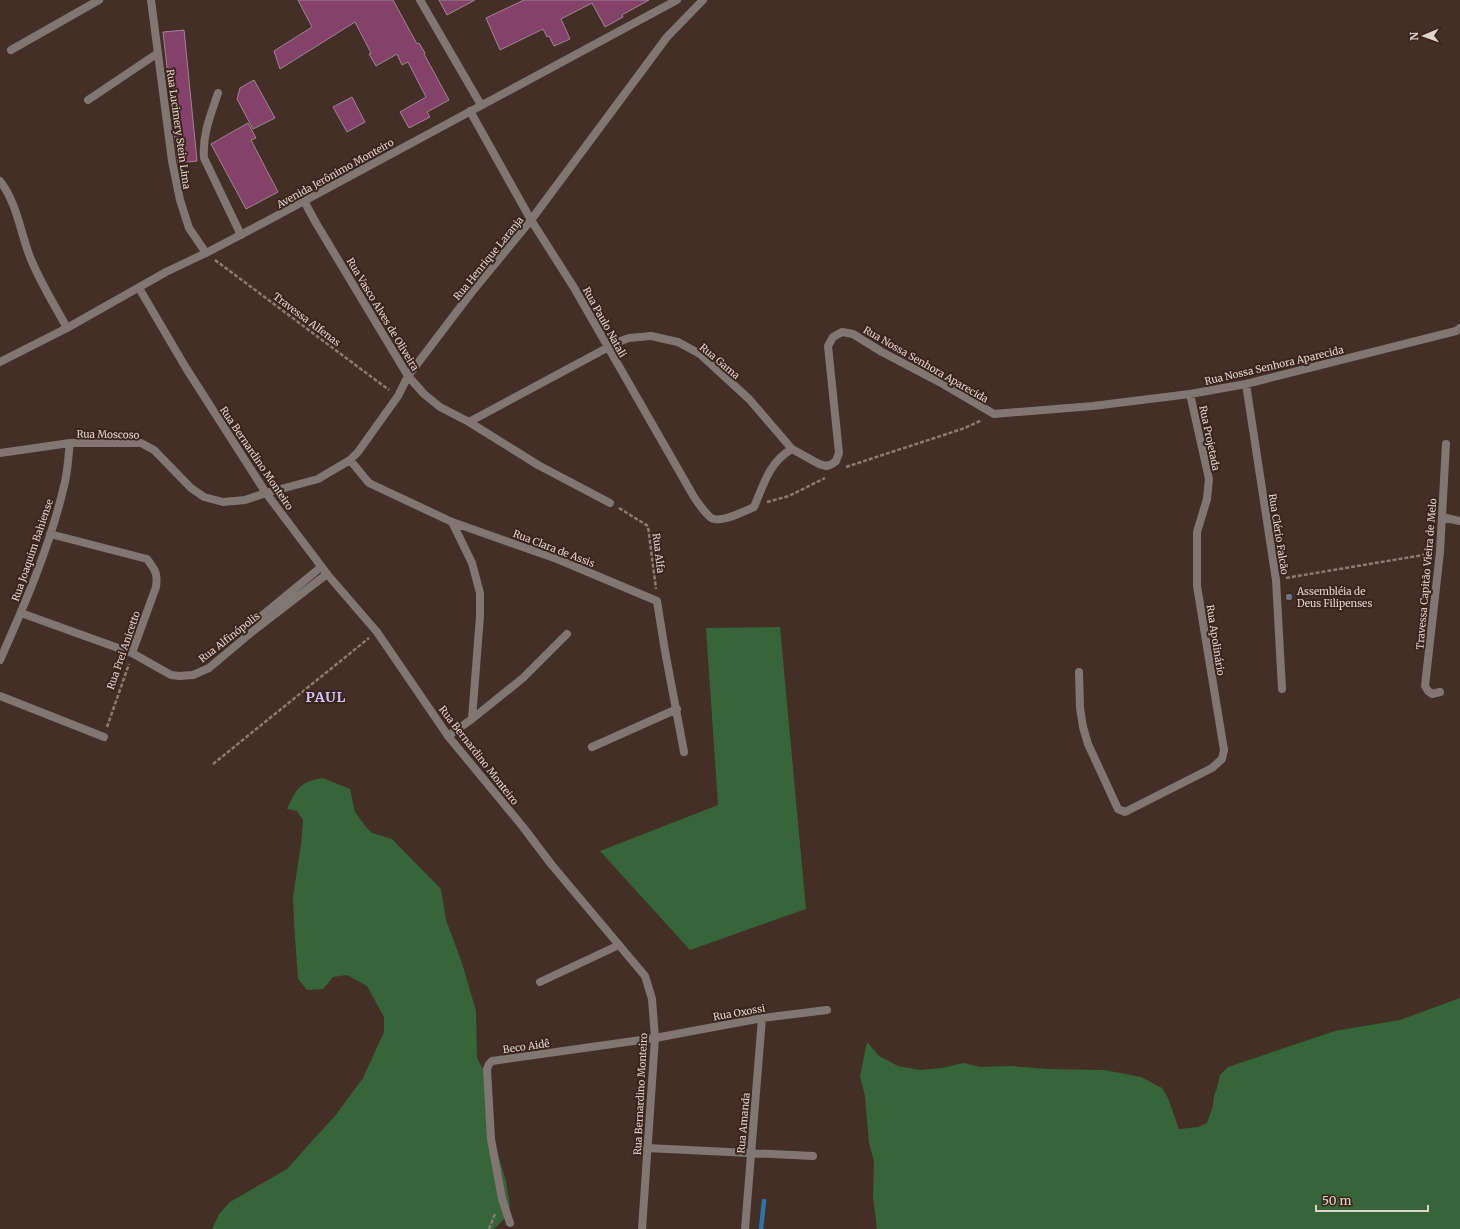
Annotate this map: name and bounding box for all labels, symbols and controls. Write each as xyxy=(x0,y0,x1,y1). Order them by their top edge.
north arrow xyxy=(1404,16,1444,56)
text: N xyxy=(1407,31,1421,41)
street label: Rua Lucimery Stein Lima xyxy=(164,68,193,191)
street label: Avenida Jerônimo Monteiro xyxy=(274,136,396,212)
street label: Rua Henrique Laranja xyxy=(451,213,527,303)
street label: Rua Vasco Alves de Oliveira xyxy=(344,255,422,374)
street label: Rua Paulo Natali xyxy=(580,285,629,360)
street label: Travessa Alfenas xyxy=(270,290,343,349)
street label: Rua Nossa Senhora Aparecida xyxy=(861,323,991,406)
street label: Rua Gama xyxy=(697,341,743,382)
street label: Rua Nossa Senhora Aparecida xyxy=(1203,343,1346,388)
street label: Rua Bernardino Monteiro xyxy=(217,404,296,513)
street label: Rua Projetada xyxy=(1196,404,1223,473)
street label: Rua Moscoso xyxy=(76,427,140,442)
street label: Rua Clério Falcão xyxy=(1266,493,1291,576)
street label: Rua Joaquim Bahiense xyxy=(9,497,56,603)
street label: Travessa Capitão Vieira de Melo xyxy=(1413,498,1440,650)
street label: Rua Clara de Assis xyxy=(511,527,597,570)
street label: Rua Alfa xyxy=(650,532,667,574)
place label: Assembléia de Deus Filipenses xyxy=(1296,585,1372,610)
marker: Assembléia de Deus Filipenses xyxy=(1284,592,1294,602)
street label: Rua Apolinário xyxy=(1203,604,1228,677)
street label: Rua Frei Anicetto xyxy=(104,609,143,691)
street label: Rua Alfinópolis xyxy=(196,609,263,665)
district label: PAUL xyxy=(305,688,347,706)
street label: Rua Bernardino Monteiro xyxy=(436,703,521,808)
street label: Rua Oxossi xyxy=(712,1002,766,1023)
street label: Rua Bernardino Monteiro xyxy=(631,1033,650,1155)
street label: Beco Aidê xyxy=(502,1037,550,1056)
street label: Rua Amanda xyxy=(734,1091,753,1154)
scale bar xyxy=(1316,1187,1428,1213)
text: 50 m xyxy=(1322,1193,1351,1208)

